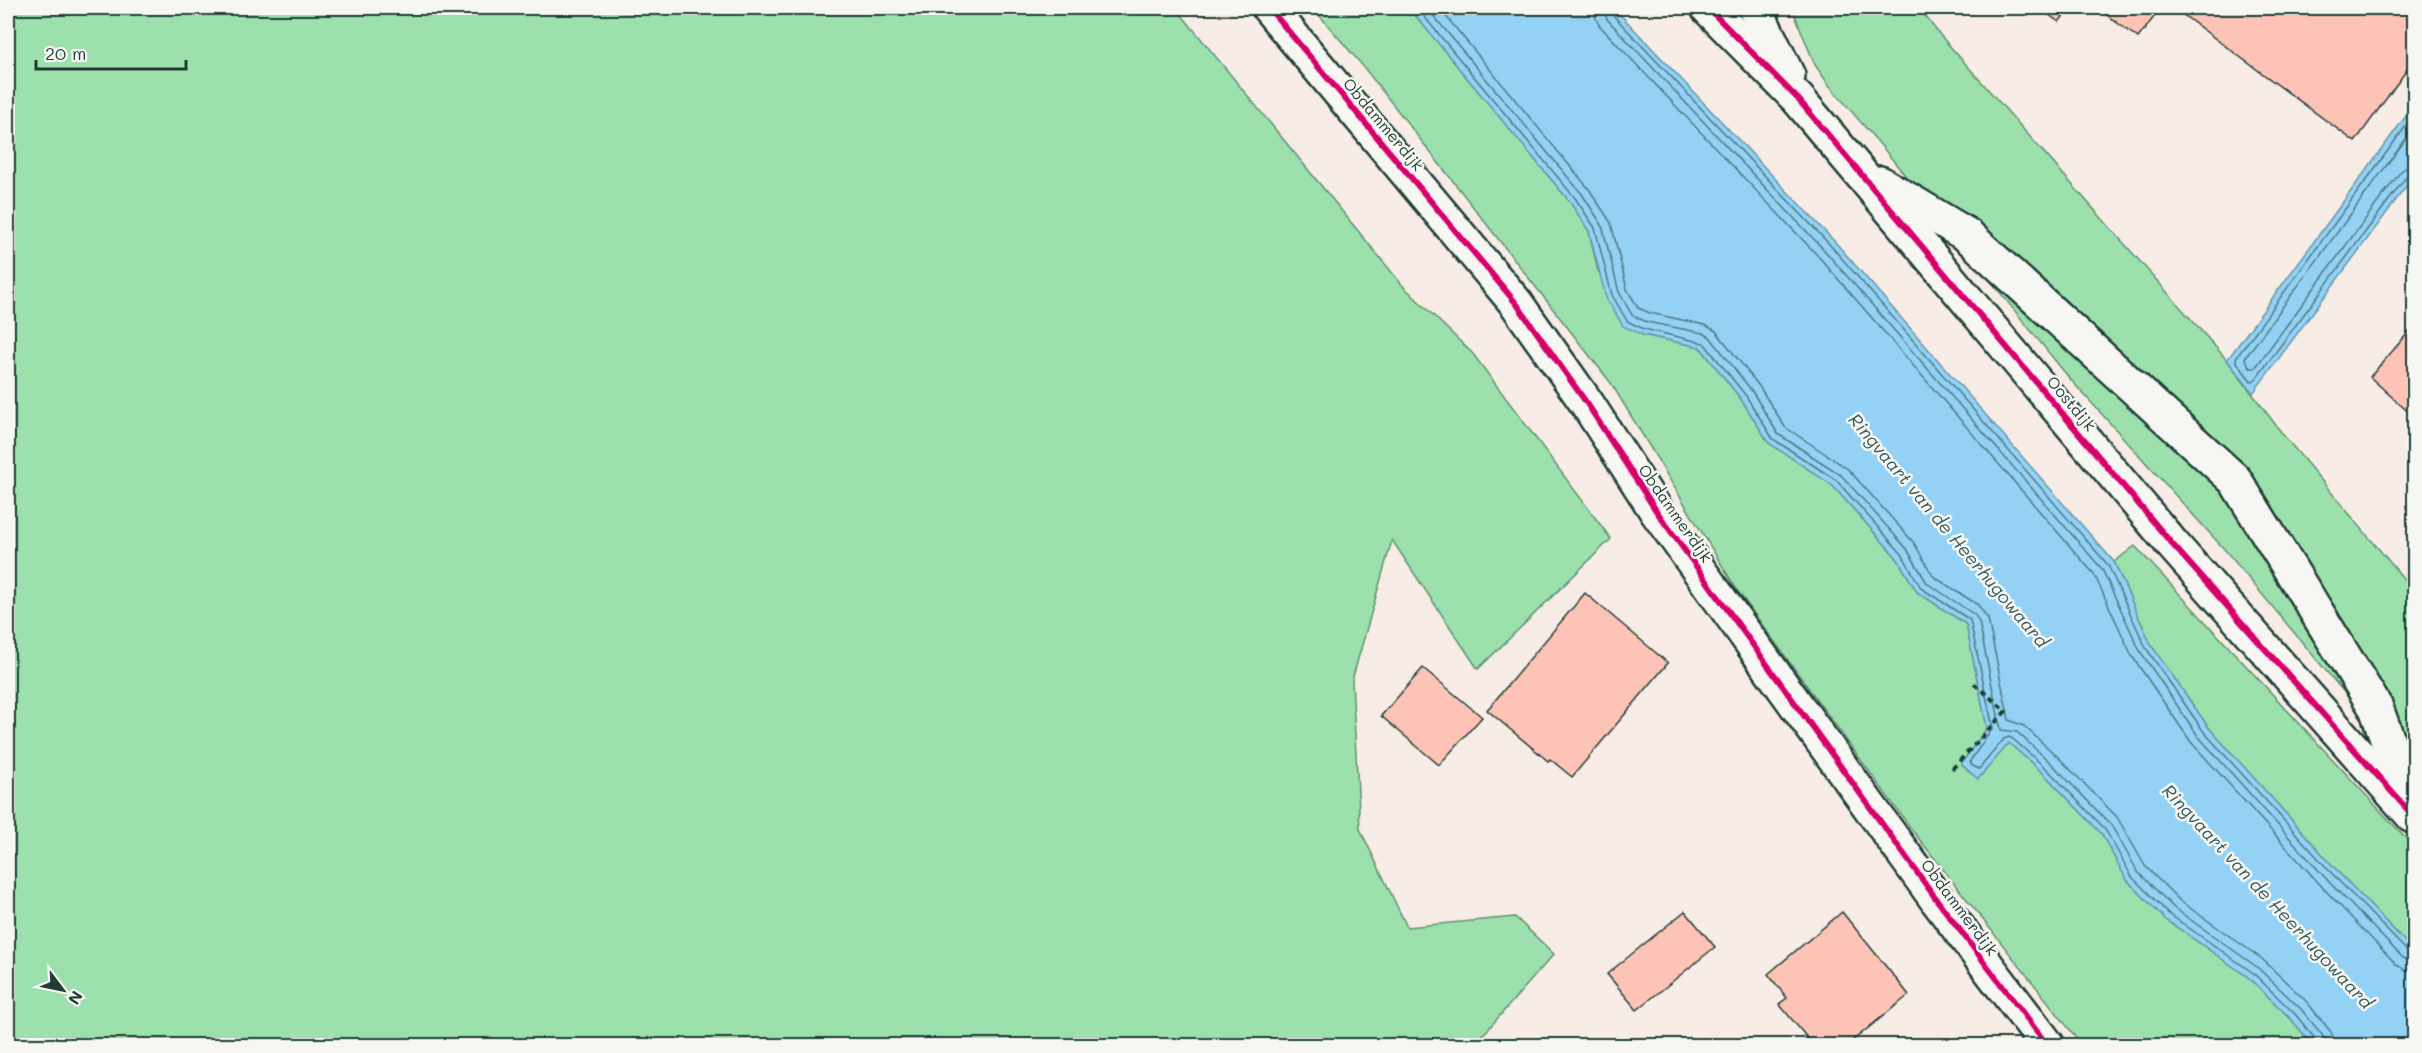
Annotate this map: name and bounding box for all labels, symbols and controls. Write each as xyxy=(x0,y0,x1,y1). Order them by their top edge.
scale bar xyxy=(36,33,186,71)
text: 20 m xyxy=(45,41,86,65)
street label: Obdammerdijk xyxy=(1339,73,1429,175)
street label: Oostdijk xyxy=(2043,371,2101,435)
water label: Ringvaart van de Heerhugowaard xyxy=(1844,408,2055,653)
street label: Obdammerdijk xyxy=(1634,460,1718,566)
water label: Ringvaart van de Heerhugowaard xyxy=(2157,778,2380,1015)
street label: Obdammerdijk xyxy=(1917,855,2003,959)
north arrow xyxy=(33,960,93,1020)
text: N xyxy=(64,987,88,1009)

